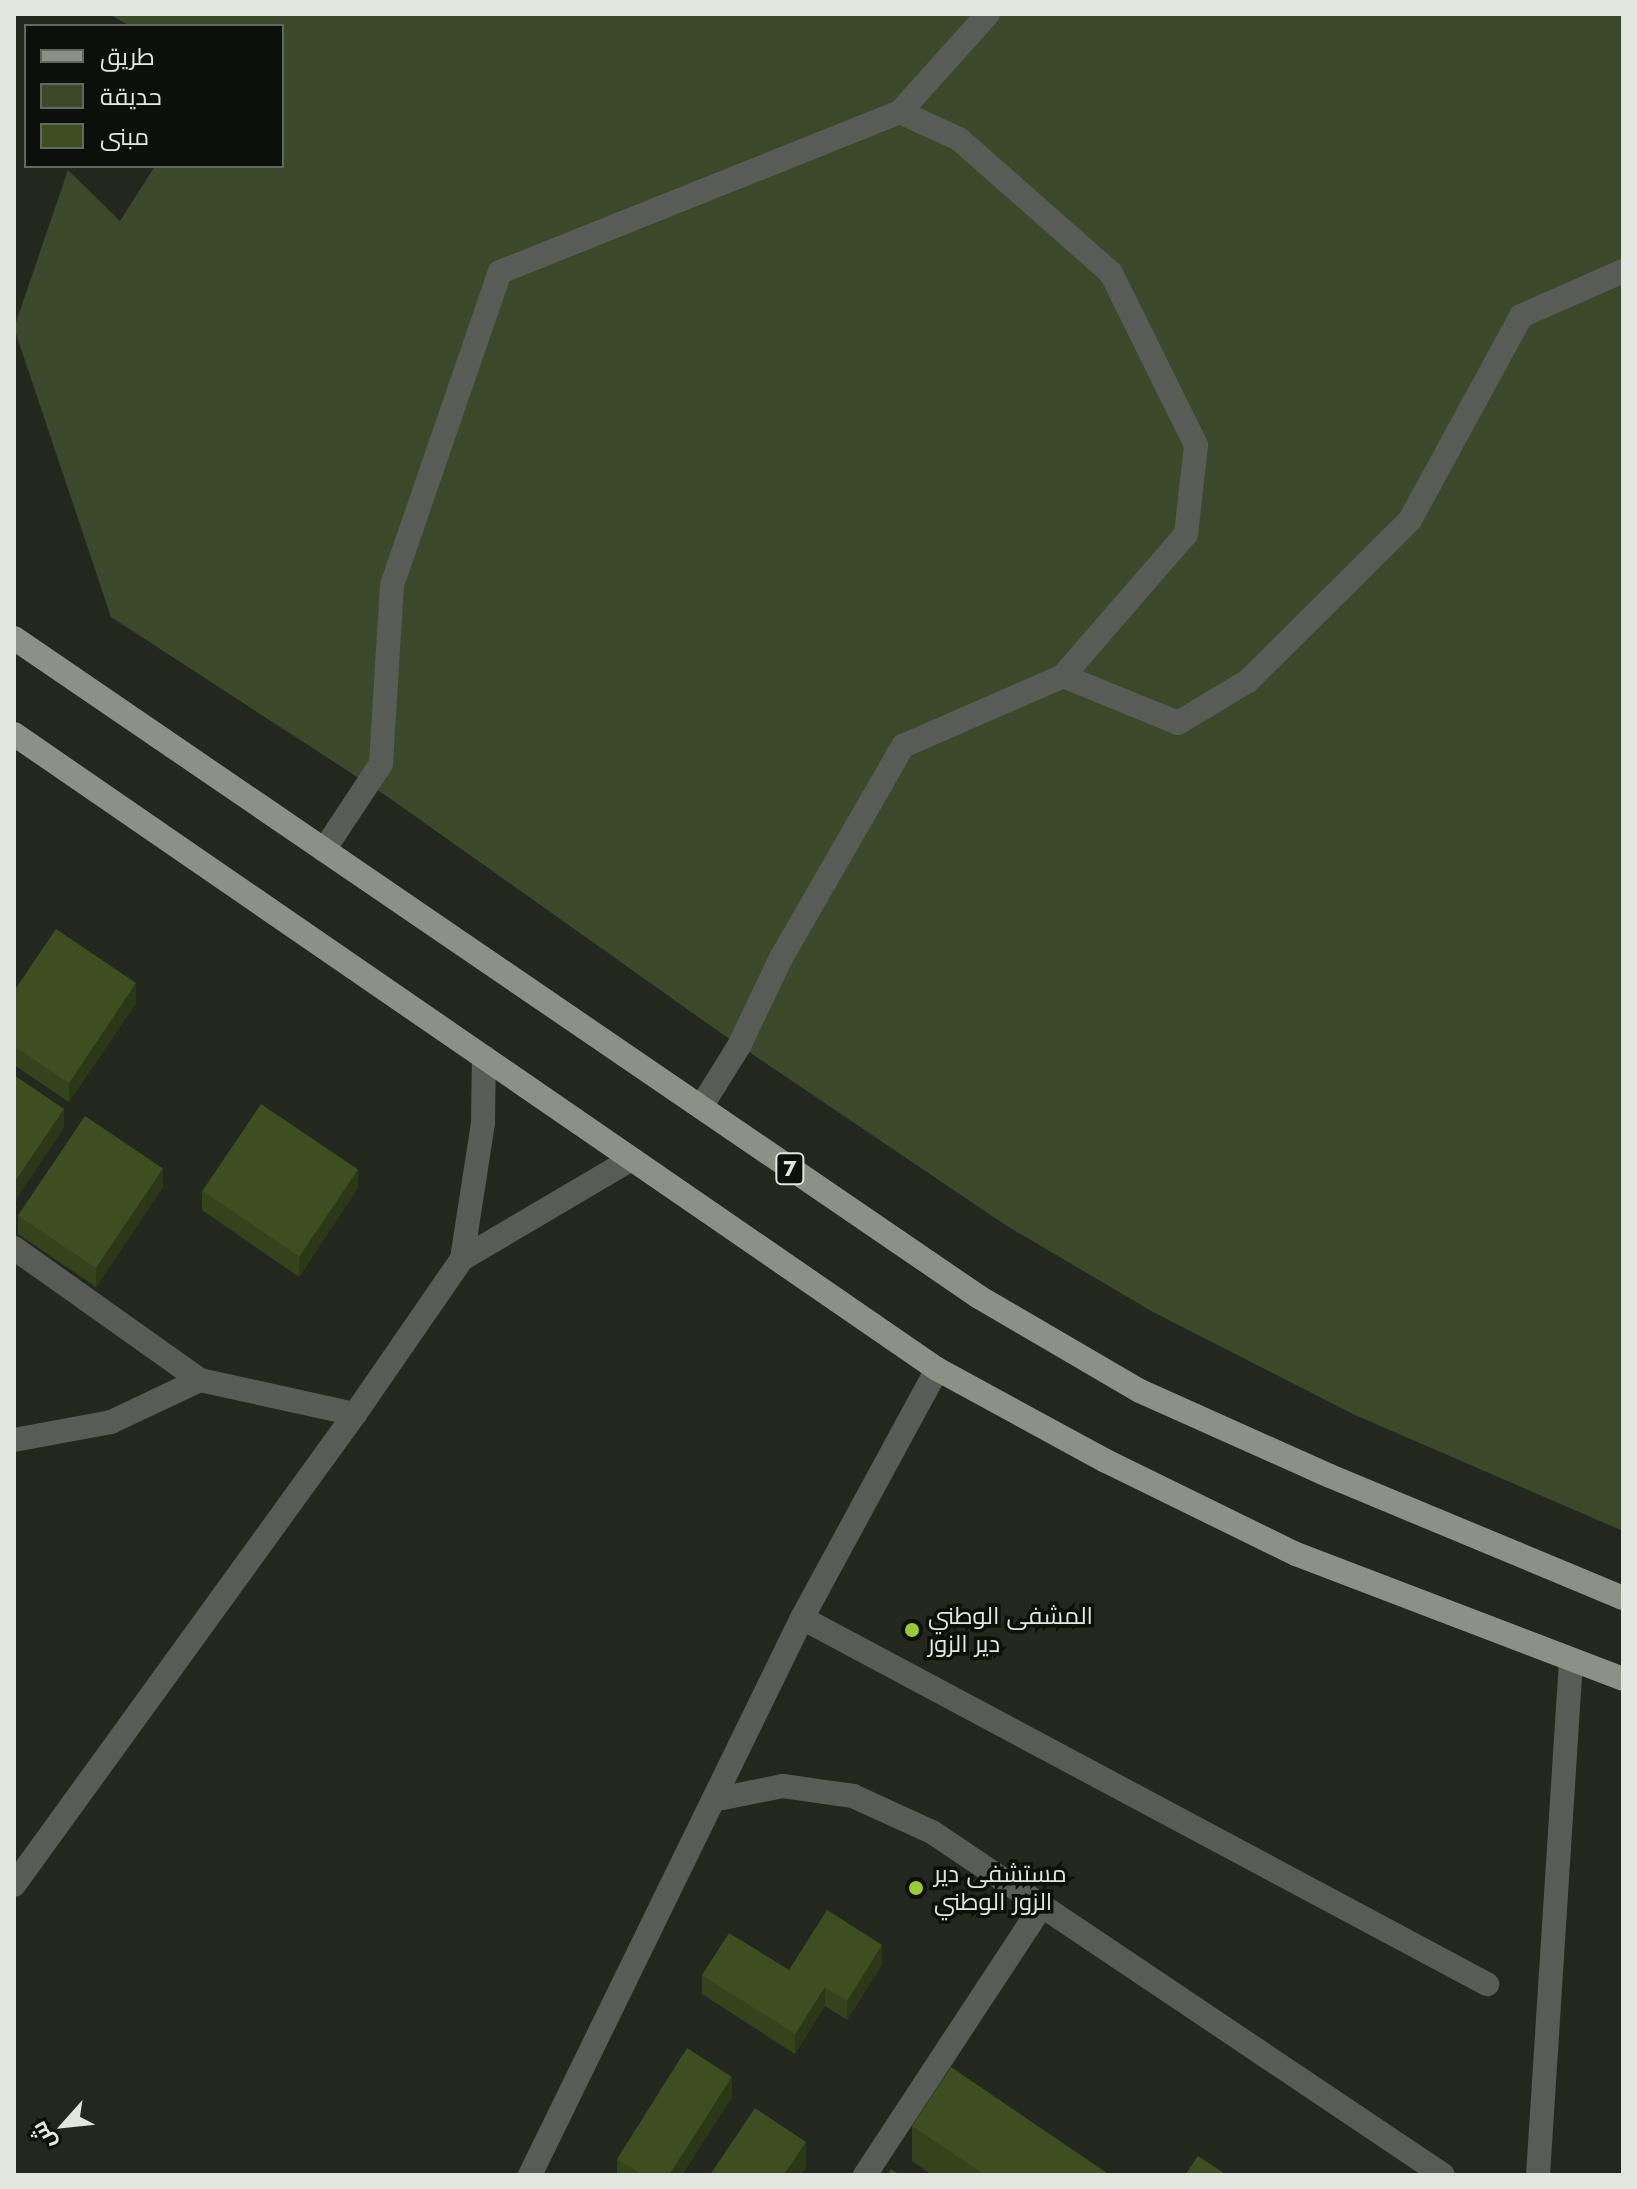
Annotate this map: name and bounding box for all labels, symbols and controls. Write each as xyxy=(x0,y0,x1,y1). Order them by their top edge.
legend xyxy=(24,24,284,168)
text: طريق xyxy=(100,39,155,74)
text: حديقة xyxy=(100,79,162,114)
text: مبنى xyxy=(100,119,149,154)
road number: 7 xyxy=(774,1151,806,1187)
place label: المشفى الوطني دير الزور xyxy=(928,1602,1093,1658)
marker: المشفى الوطني دير الزور xyxy=(903,1621,921,1639)
place label: مستشفى دير الزور الوطني xyxy=(934,1860,1067,1916)
marker: مستشفى دير الزور الوطني xyxy=(905,1877,927,1899)
north arrow xyxy=(24,2085,104,2165)
text: ش xyxy=(22,2116,63,2156)

